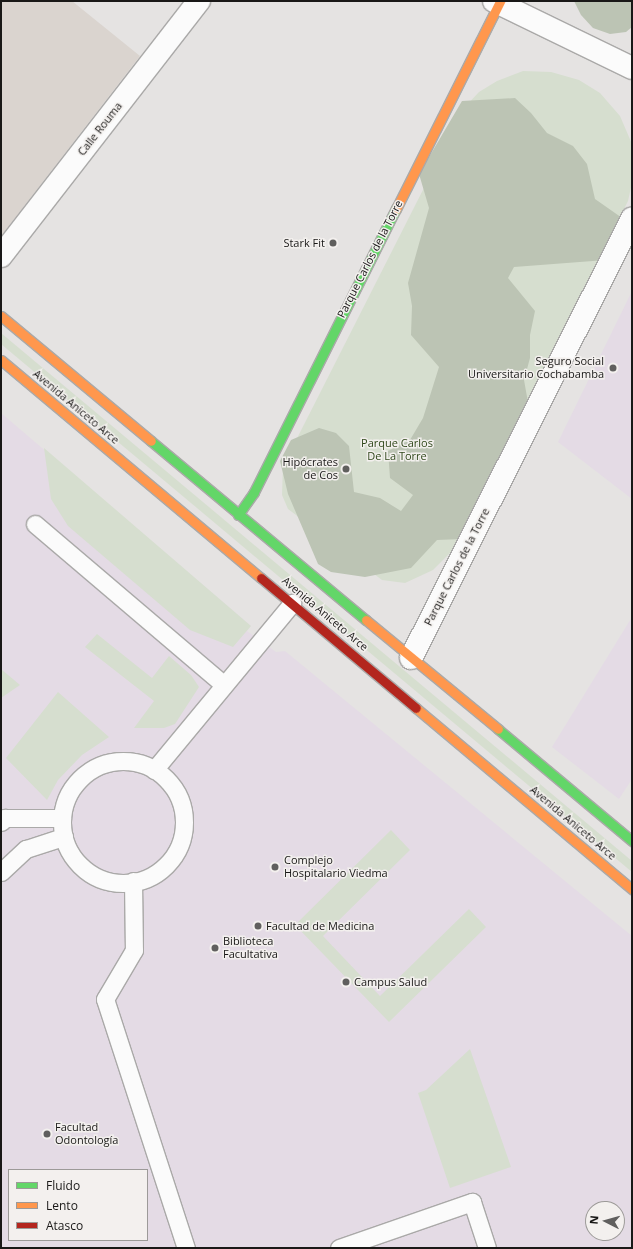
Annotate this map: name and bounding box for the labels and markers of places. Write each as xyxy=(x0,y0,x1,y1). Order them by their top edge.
place label: Stark Fit xyxy=(283,236,325,250)
marker: Stark Fit xyxy=(328,238,338,248)
place label: Seguro Social Universitario Cochabamba xyxy=(468,355,604,381)
marker: Seguro Social Universitario Cochabamba xyxy=(607,362,619,374)
place label: Hipócrates de Cos xyxy=(283,456,338,482)
marker: Hipócrates de Cos xyxy=(341,464,351,474)
place label: Complejo Hospitalario Viedma xyxy=(284,854,388,880)
marker: Complejo Hospitalario Viedma xyxy=(269,861,281,873)
place label: Facultad de Medicina xyxy=(266,919,374,933)
marker: Facultad de Medicina xyxy=(253,921,263,931)
place label: Biblioteca Facultativa xyxy=(223,935,278,961)
marker: Biblioteca Facultativa xyxy=(210,943,220,953)
place label: Campus Salud xyxy=(354,975,427,989)
marker: Campus Salud xyxy=(341,977,351,987)
place label: Facultad Odontología xyxy=(55,1121,118,1147)
marker: Facultad Odontología xyxy=(42,1129,52,1139)

